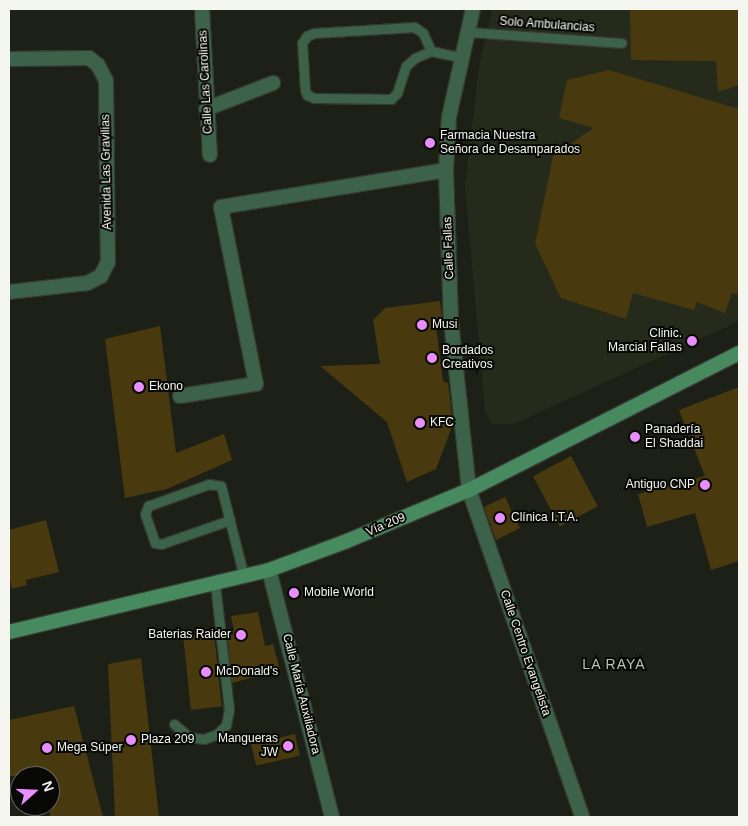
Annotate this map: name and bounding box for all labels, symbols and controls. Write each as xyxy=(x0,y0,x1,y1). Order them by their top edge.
street label: Solo Ambulancias xyxy=(499,14,595,36)
street label: Calle Las Carolinas xyxy=(196,30,216,134)
street label: Avenida Las Gravilias xyxy=(99,114,115,230)
place label: Farmacia Nuestra Señora de Desamparados xyxy=(440,129,580,157)
marker: Farmacia Nuestra Señora de Desamparados xyxy=(424,137,436,149)
street label: Calle Fallas xyxy=(441,216,457,280)
place label: Musi xyxy=(432,318,457,332)
marker: Musi xyxy=(416,319,428,331)
place label: Clinic. Marcial Fallas xyxy=(608,327,682,355)
marker: Clinic. Marcial Fallas xyxy=(686,335,698,347)
place label: Bordados Creativos xyxy=(442,344,493,372)
marker: Bordados Creativos xyxy=(426,352,438,364)
place label: Ekono xyxy=(149,380,183,394)
marker: Ekono xyxy=(133,381,145,393)
place label: KFC xyxy=(430,416,454,430)
marker: KFC xyxy=(414,417,426,429)
place label: Panadería El Shaddai xyxy=(645,423,703,451)
marker: Panadería El Shaddai xyxy=(629,431,641,443)
place label: Antiguo CNP xyxy=(626,478,695,492)
marker: Antiguo CNP xyxy=(699,479,711,491)
street label: Vía 209 xyxy=(364,510,408,540)
marker: Clínica I.T.A. xyxy=(493,511,507,525)
place label: Clínica I.T.A. xyxy=(511,511,578,525)
place label: Mobile World xyxy=(304,586,374,600)
marker: Mobile World xyxy=(288,587,300,599)
street label: Calle Centro Evangelista xyxy=(497,588,553,718)
place label: Baterias Raider xyxy=(148,628,231,642)
marker: Baterias Raider xyxy=(235,629,247,641)
street label: Calle María Auxiliadora xyxy=(279,632,323,756)
district label: LA RAYA xyxy=(581,656,647,672)
place label: McDonald's xyxy=(216,665,278,679)
marker: McDonald's xyxy=(200,666,212,678)
place label: Mangueras JW xyxy=(218,732,278,760)
place label: Plaza 209 xyxy=(141,733,194,747)
marker: Plaza 209 xyxy=(125,734,137,746)
marker: Mangueras JW xyxy=(282,740,294,752)
place label: Mega Súper xyxy=(57,741,122,755)
marker: Mega Súper xyxy=(41,742,53,754)
north arrow xyxy=(10,766,60,816)
text: N xyxy=(39,779,57,794)

